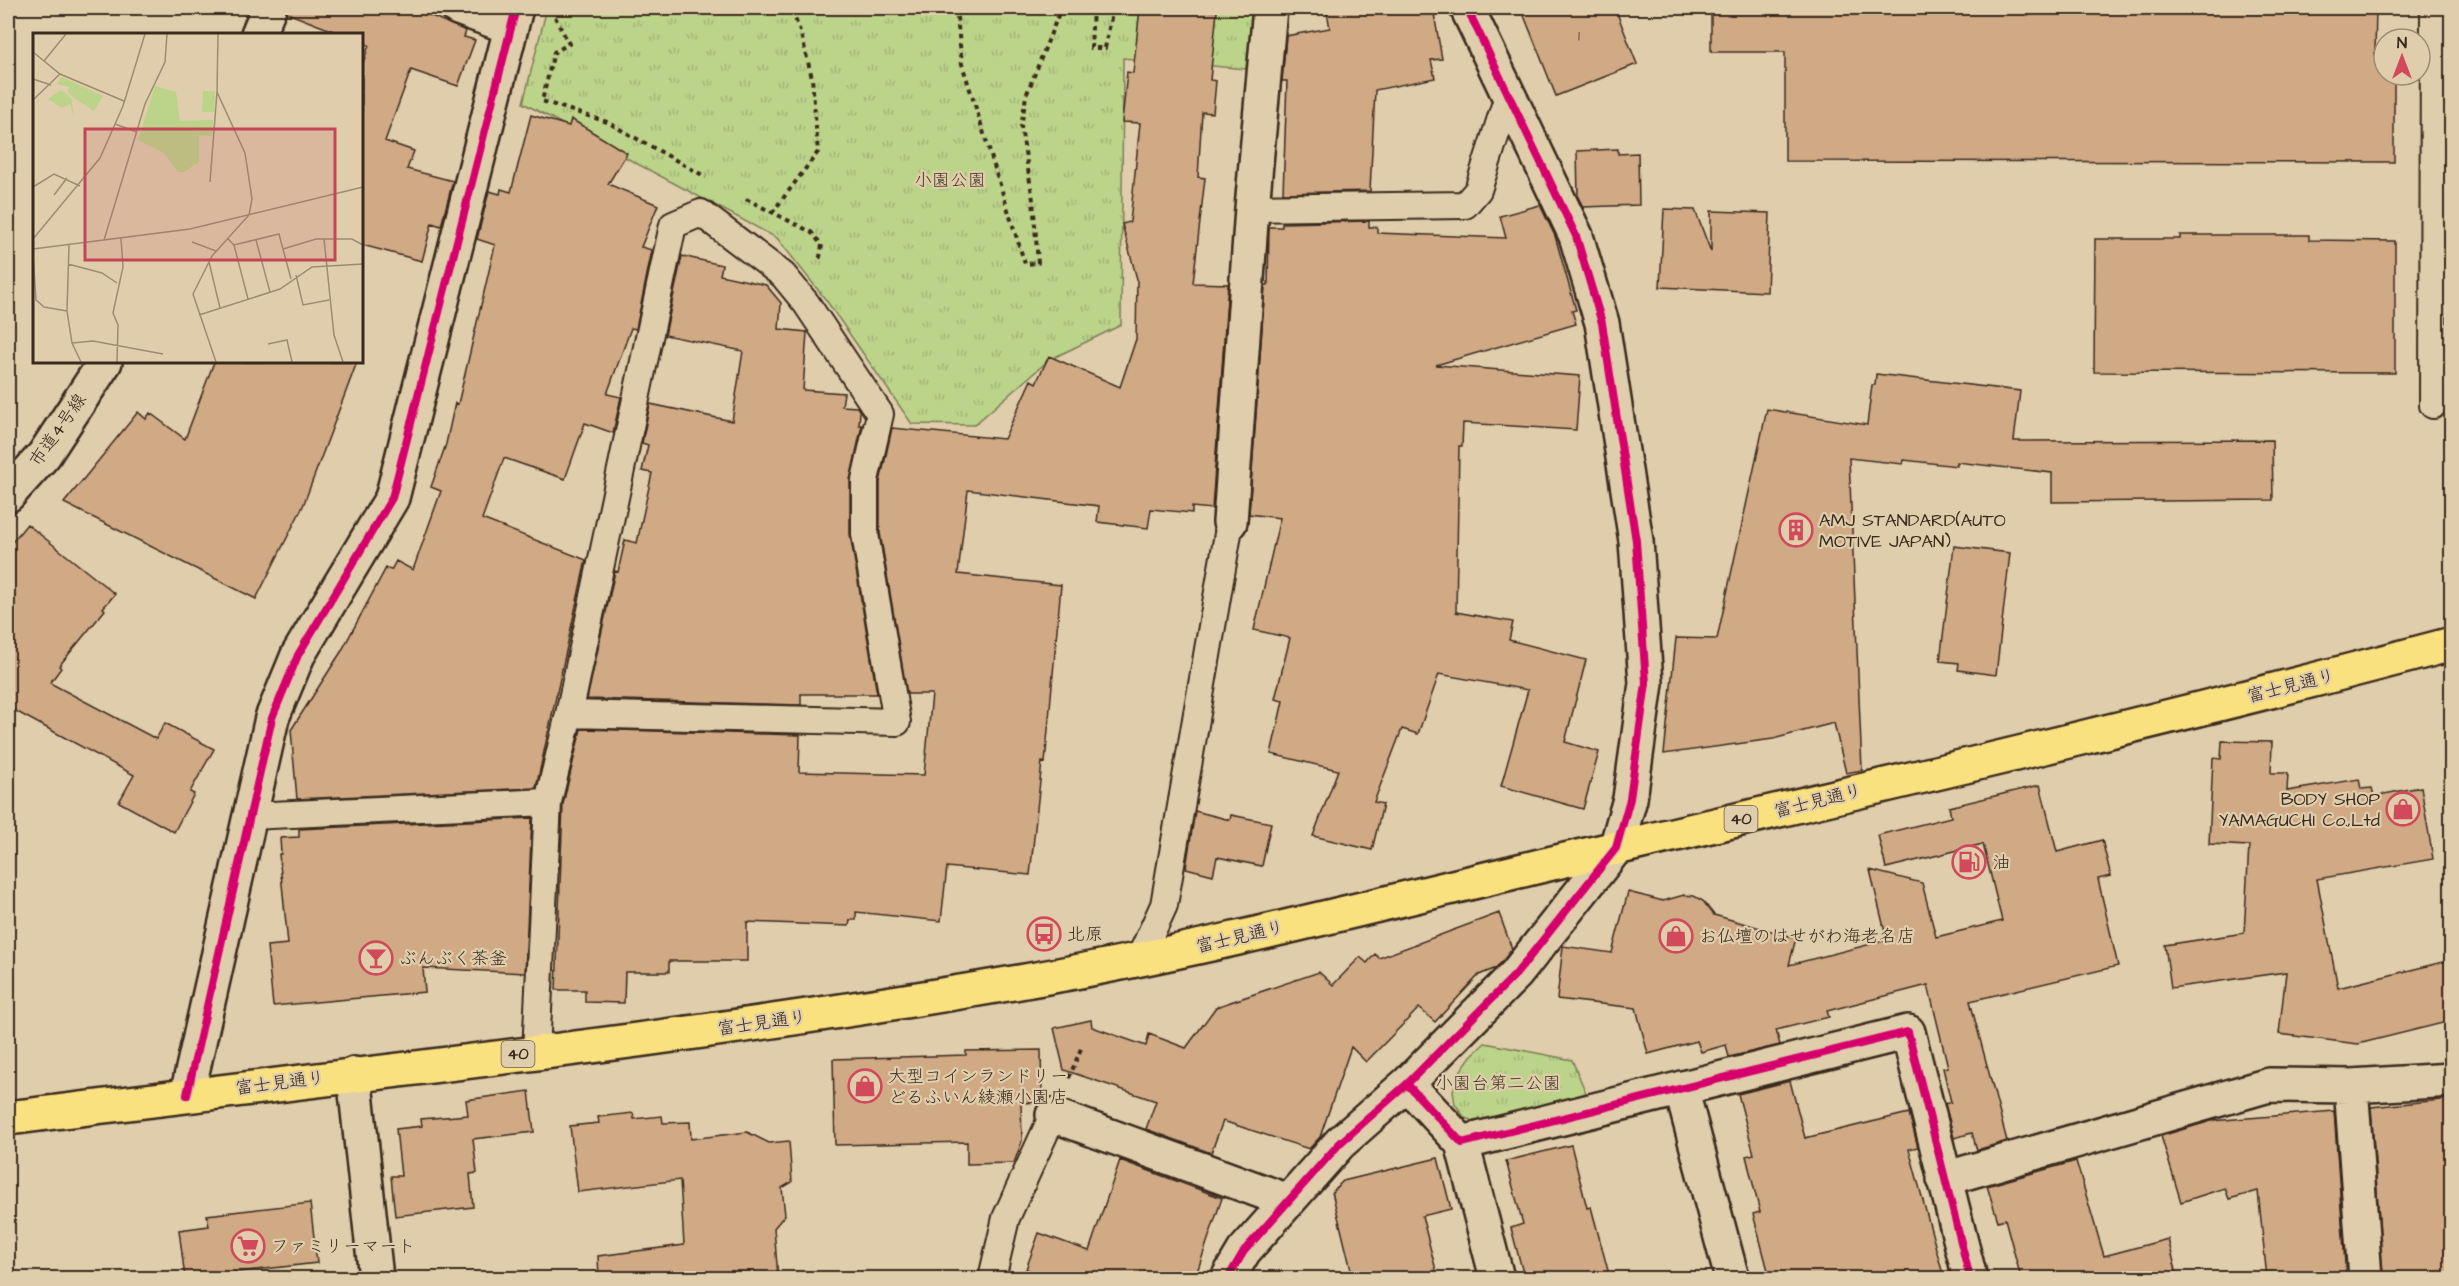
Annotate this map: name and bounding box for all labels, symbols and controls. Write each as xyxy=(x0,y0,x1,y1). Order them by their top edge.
house number: 1 xyxy=(1578,26,1580,47)
north arrow xyxy=(2372,27,2432,87)
text: N xyxy=(2397,32,2407,54)
inset map xyxy=(33,33,363,363)
park label: 小園公園 xyxy=(914,168,986,193)
street label: 市道4号線 xyxy=(24,388,92,472)
place label: AMJ STANDARD(AUTO MOTIVE JAPAN) xyxy=(1819,508,2006,554)
building icon: AMJ STANDARD(AUTO MOTIVE JAPAN) xyxy=(1778,512,1814,548)
street label: 富士見通り xyxy=(2244,663,2338,709)
street label: 富士見通り xyxy=(1771,778,1865,824)
place label: BODY SHOP YAMAGUCHI Co.,Ltd xyxy=(2219,787,2381,833)
shop icon: BODY SHOP YAMAGUCHI Co.,Ltd xyxy=(2385,791,2421,827)
road number: 40 xyxy=(1724,806,1758,832)
fuel station icon: 油 xyxy=(1951,844,1987,880)
place label: 油 xyxy=(1992,850,2010,875)
street label: 富士見通り xyxy=(1193,915,1287,959)
bus stop icon: 北原 xyxy=(1026,916,1062,952)
shop icon: お仏壇のはせがわ海老名店 xyxy=(1658,918,1694,954)
place label: 北原 xyxy=(1067,922,1103,947)
place label: お仏壇のはせがわ海老名店 xyxy=(1699,924,1915,949)
bar icon: ぶんぶく茶釜 xyxy=(358,940,394,976)
place label: ぶんぶく茶釜 xyxy=(399,946,507,971)
street label: 富士見通り xyxy=(716,1004,808,1042)
road number: 40 xyxy=(502,1041,534,1067)
place label: 大型コインランドリー どるふいん綾瀬小園店 xyxy=(888,1064,1068,1110)
street label: 富士見通り xyxy=(234,1065,326,1101)
shop icon: 大型コインランドリー どるふいん綾瀬小園店 xyxy=(847,1068,883,1104)
park label: 小園台第二公園 xyxy=(1435,1071,1561,1096)
supermarket icon: ファミリーマート xyxy=(230,1228,266,1264)
place label: ファミリーマート xyxy=(271,1234,415,1259)

